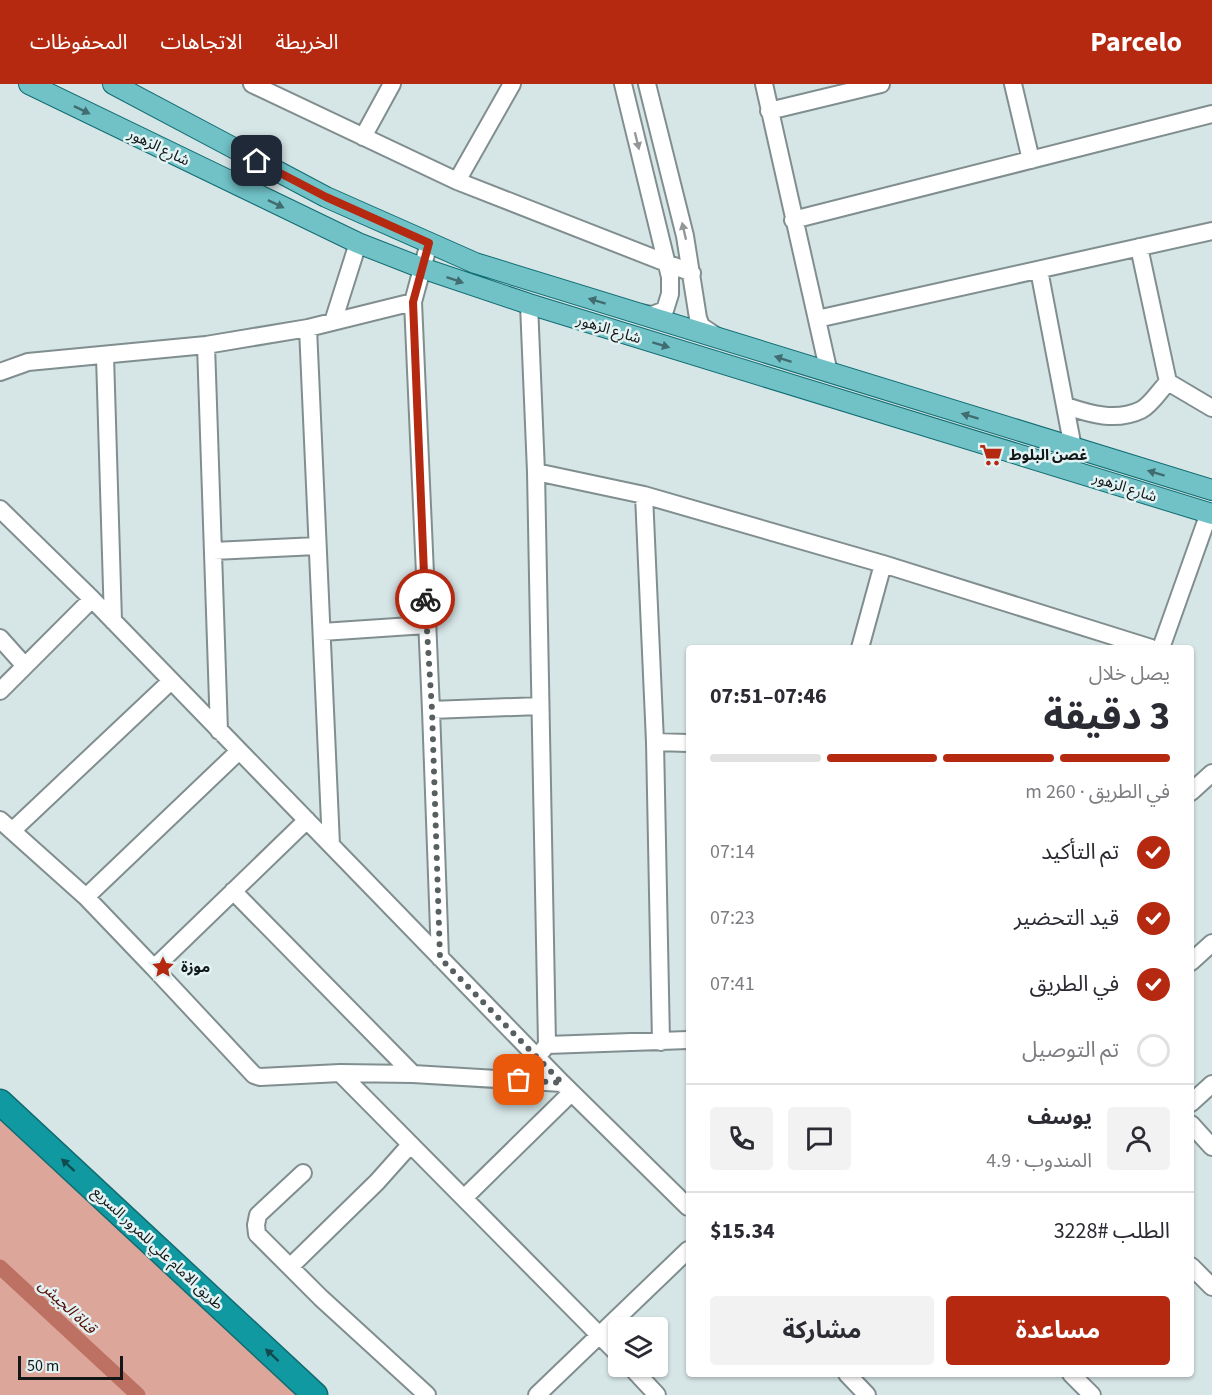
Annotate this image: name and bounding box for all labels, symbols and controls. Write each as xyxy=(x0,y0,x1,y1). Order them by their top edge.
text: Parcelo xyxy=(1090,22,1182,62)
text: المحفوظات xyxy=(30,27,127,57)
text: الاتجاهات xyxy=(160,27,242,57)
text: الخريطة xyxy=(275,27,338,57)
one-way arrow xyxy=(73,105,90,114)
street label: شارع الزهور xyxy=(123,123,193,172)
one-way arrow xyxy=(632,132,642,150)
pin xyxy=(231,135,282,186)
icon: home xyxy=(240,144,273,177)
one-way arrow xyxy=(268,199,285,208)
one-way arrow xyxy=(678,222,688,241)
one-way arrow xyxy=(446,275,464,285)
one-way arrow xyxy=(588,296,606,305)
street label: شارع الزهور xyxy=(573,309,644,350)
one-way arrow xyxy=(652,341,670,350)
one-way arrow xyxy=(774,353,792,363)
one-way arrow xyxy=(961,411,979,420)
supermarket icon: غصن البلوط xyxy=(978,442,1004,468)
place label: غصن البلوط xyxy=(1009,445,1087,466)
street label: شارع الزهور xyxy=(1089,467,1160,509)
one-way arrow xyxy=(1147,468,1165,477)
courier xyxy=(395,569,455,629)
icon: bike xyxy=(409,583,442,616)
text: يصل خلال xyxy=(1089,660,1170,688)
text: 07:46–07:51 xyxy=(710,680,827,712)
text: 3 دقيقة xyxy=(1043,689,1170,745)
text: في الطريق · 260 m xyxy=(1025,778,1170,806)
text: تم التأكيد xyxy=(1041,836,1119,868)
icon: check xyxy=(1137,836,1170,869)
text: 07:14 xyxy=(710,838,755,866)
text: قيد التحضير xyxy=(1014,902,1119,934)
icon: check xyxy=(1137,902,1170,935)
text: 07:23 xyxy=(710,904,755,932)
place icon: موزة xyxy=(150,954,176,980)
place label: موزة xyxy=(181,957,210,978)
text: في الطريق xyxy=(1030,968,1119,1000)
icon: check xyxy=(1137,968,1170,1001)
text: 07:41 xyxy=(710,970,755,998)
text: تم التوصيل xyxy=(1022,1034,1119,1066)
pin xyxy=(493,1054,544,1105)
icon: bag xyxy=(502,1063,535,1096)
text: يوسف xyxy=(1027,1101,1092,1133)
button: phone xyxy=(710,1107,773,1170)
button: chat xyxy=(788,1107,851,1170)
button: person xyxy=(1107,1107,1170,1170)
text: المندوب · 4.9 xyxy=(986,1147,1092,1175)
one-way arrow xyxy=(61,1159,76,1172)
street label: طريق الامام علي للمرور السريع xyxy=(87,1182,228,1316)
text: $15.34 xyxy=(710,1215,775,1247)
text: الطلب #3228 xyxy=(1054,1215,1170,1247)
water label: قناة الجيش xyxy=(34,1274,102,1340)
button: مشاركة xyxy=(710,1296,934,1365)
button: مساعدة xyxy=(946,1296,1170,1365)
map controls xyxy=(608,1317,668,1377)
button: layers xyxy=(608,1317,668,1377)
one-way arrow xyxy=(265,1348,280,1362)
scale bar xyxy=(18,1353,123,1380)
text: 50 m xyxy=(27,1355,59,1377)

